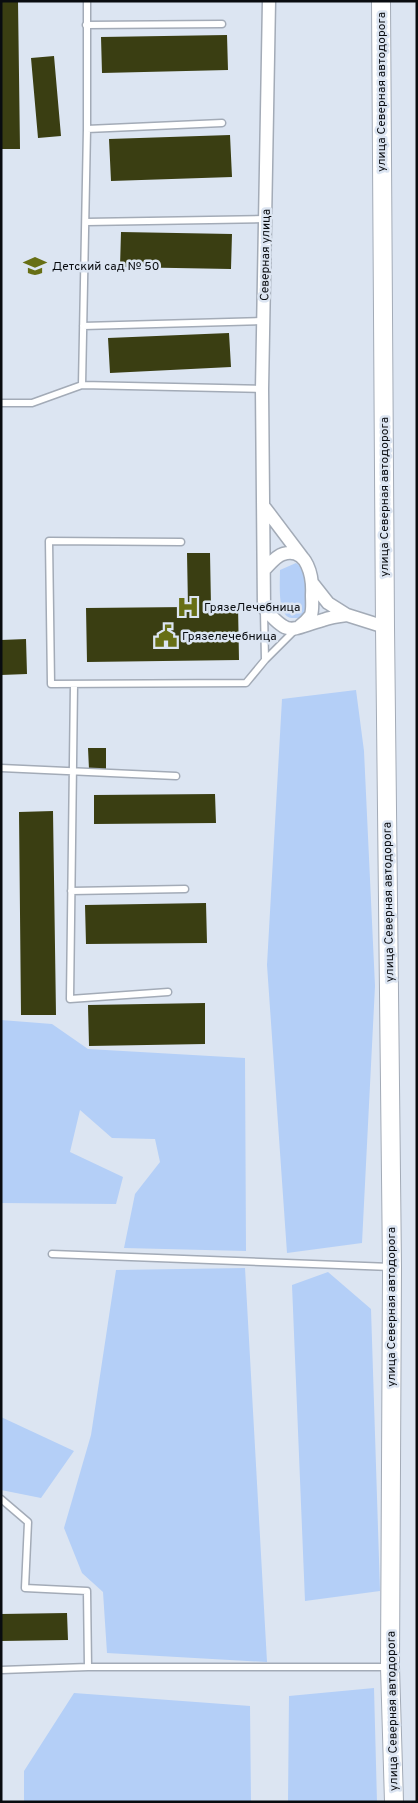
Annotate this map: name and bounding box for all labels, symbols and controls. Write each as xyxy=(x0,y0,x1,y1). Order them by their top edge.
street label: улица Северная автодорога xyxy=(374,12,390,172)
street label: Северная улица xyxy=(257,209,275,301)
school or university icon: Детский сад № 50 xyxy=(22,253,48,279)
place label: Детский сад № 50 xyxy=(52,259,159,275)
street label: улица Северная автодорога xyxy=(377,417,393,577)
hospital icon: ГрязеЛечебница xyxy=(175,594,201,620)
place label: ГрязеЛечебница xyxy=(204,600,300,616)
public building icon: Грязелечебница xyxy=(153,623,179,649)
place label: Грязелечебница xyxy=(182,629,277,645)
street label: улица Северная автодорога xyxy=(380,822,398,982)
street label: улица Северная автодорога xyxy=(384,1227,400,1387)
street label: улица Северная автодорога xyxy=(384,1631,402,1791)

